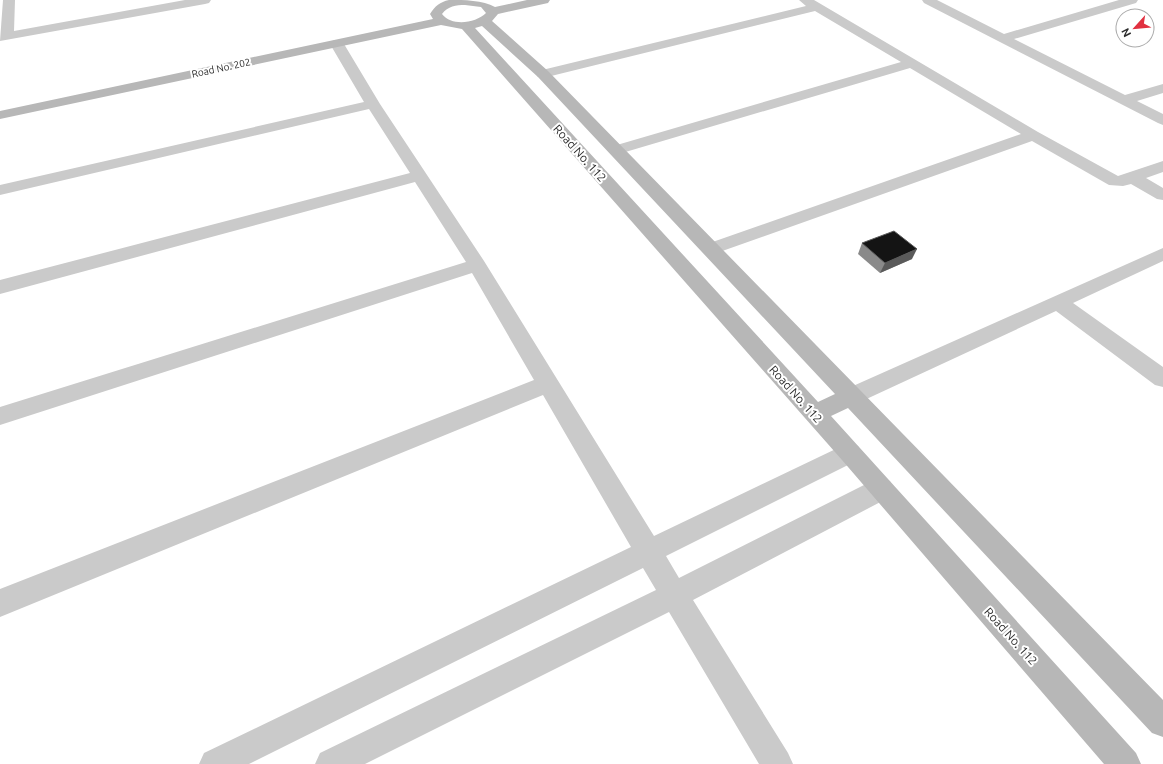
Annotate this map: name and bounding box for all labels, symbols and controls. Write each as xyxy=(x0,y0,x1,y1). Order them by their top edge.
north arrow xyxy=(1115,8,1155,48)
text: N xyxy=(1119,26,1133,39)
street label: Road No. 202 xyxy=(191,56,251,80)
street label: Road No. 112 xyxy=(551,122,609,184)
street label: Road No. 112 xyxy=(767,363,825,425)
street label: Road No. 112 xyxy=(982,605,1040,667)

